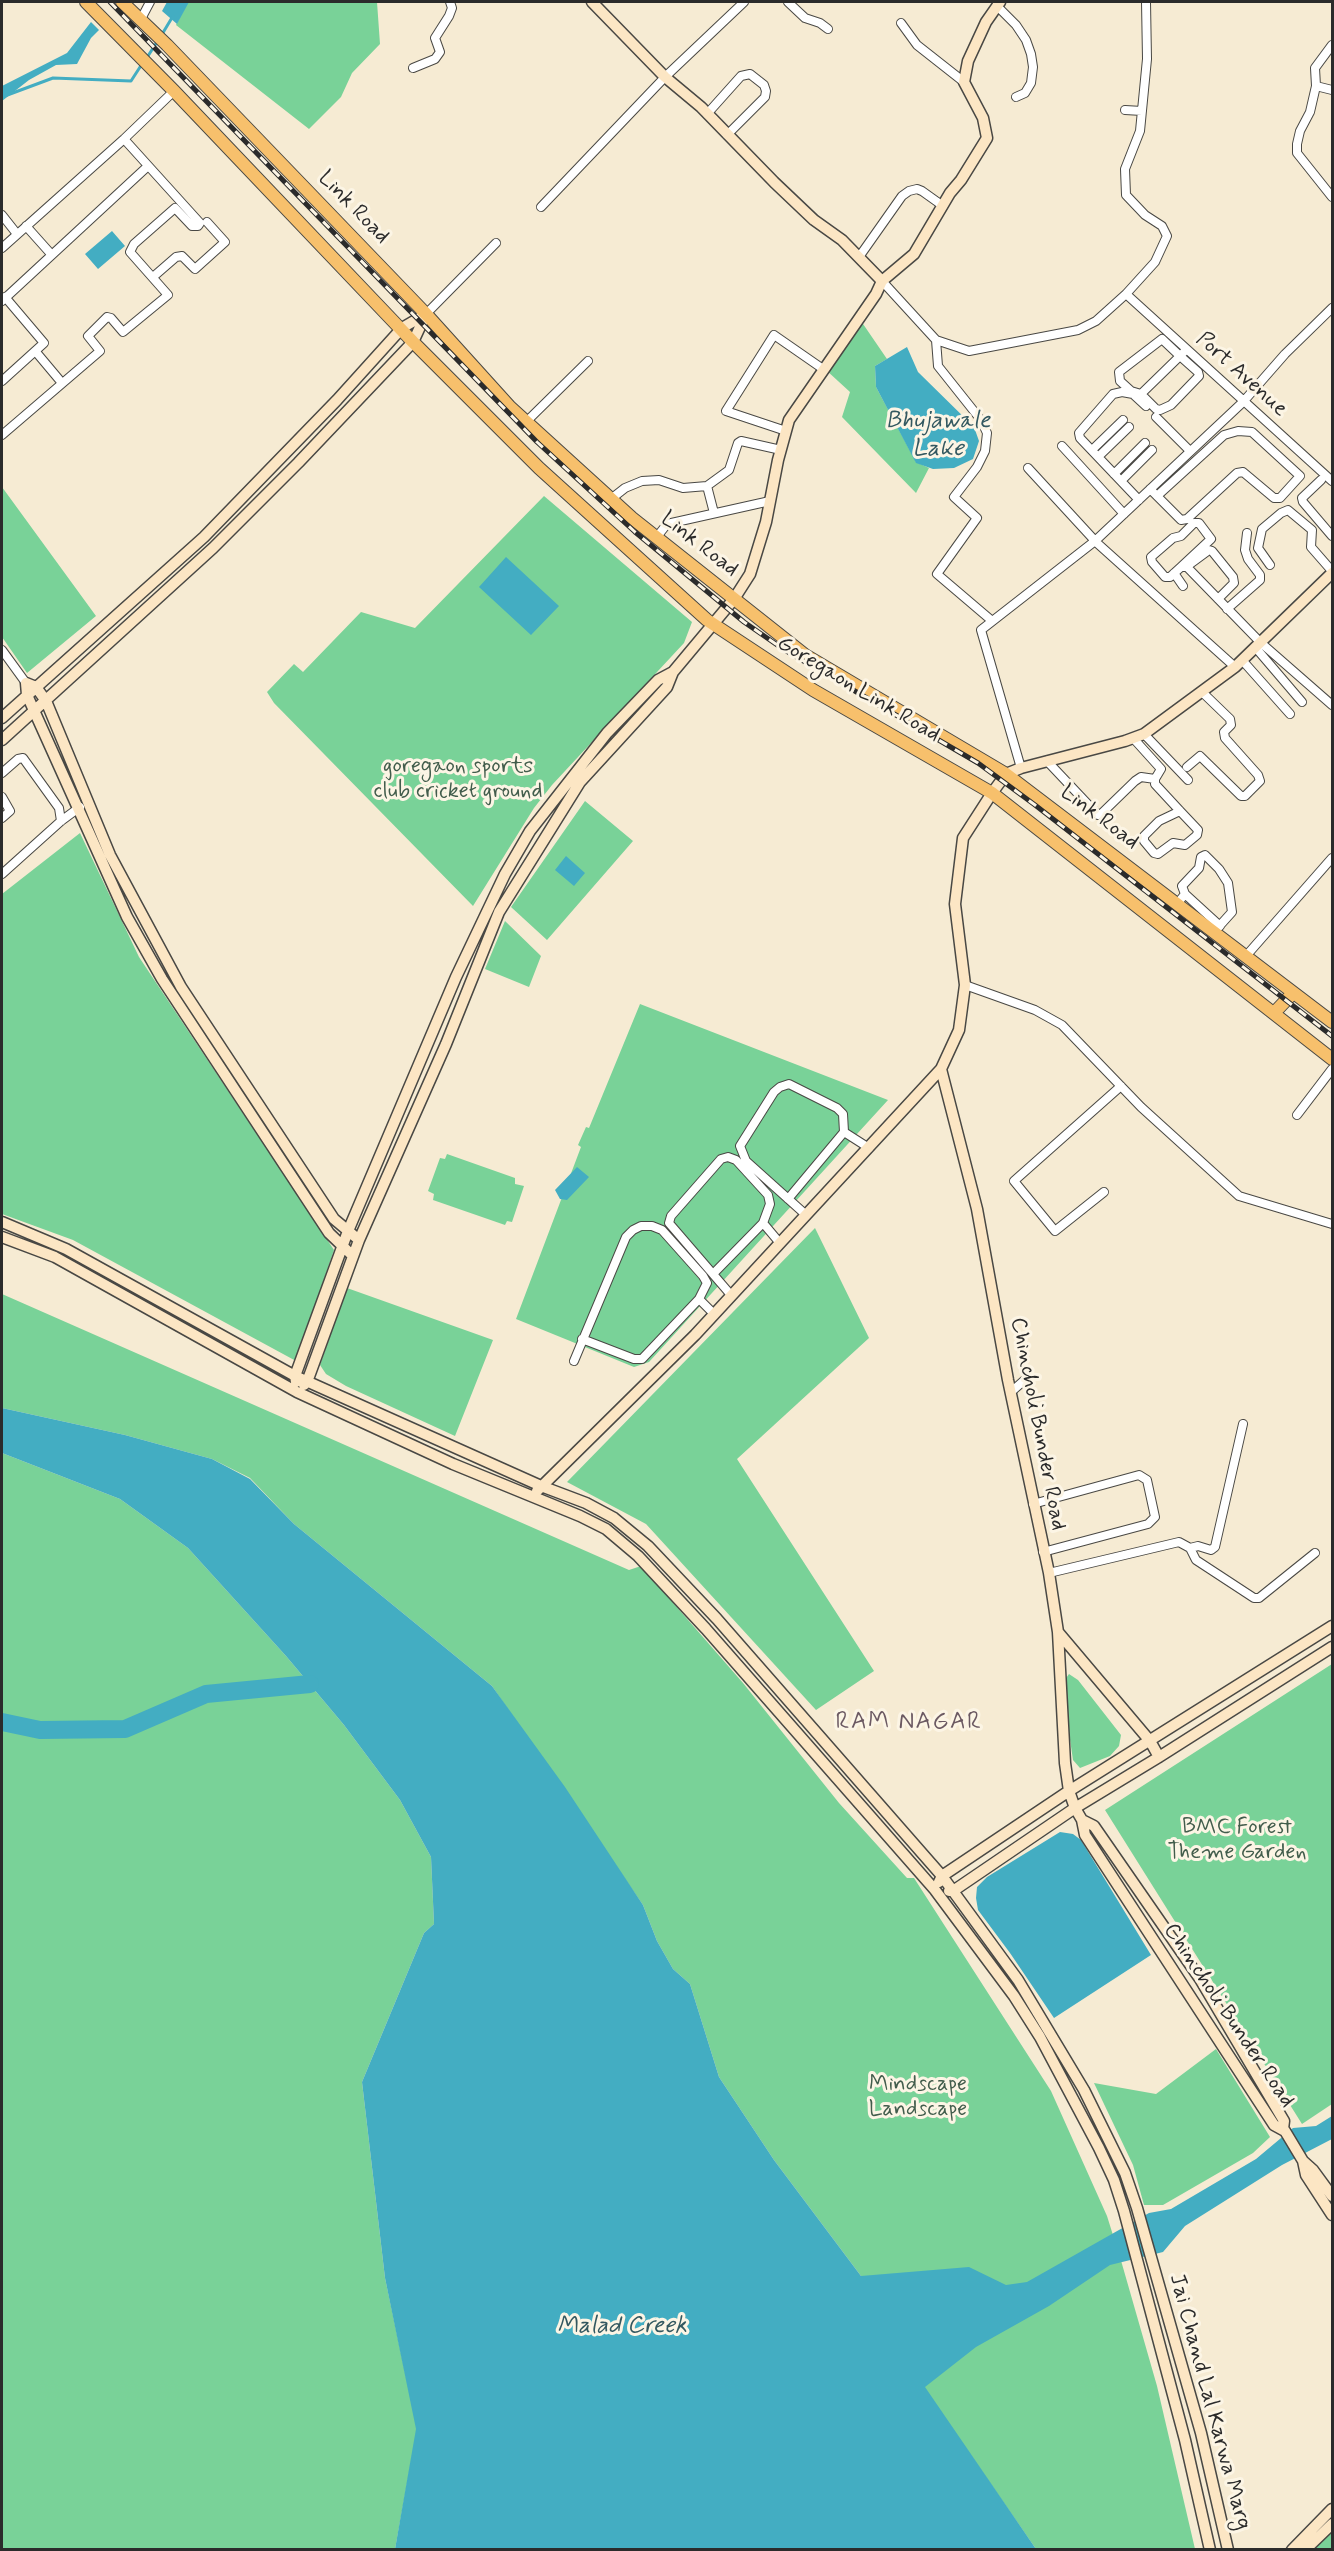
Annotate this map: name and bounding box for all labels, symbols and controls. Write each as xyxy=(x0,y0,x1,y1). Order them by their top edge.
street label: Link Road xyxy=(312,166,394,250)
street label: Port Avenue xyxy=(1190,327,1292,423)
water label: Bhujawale Lake xyxy=(885,408,991,464)
street label: Link Road xyxy=(655,506,743,584)
street label: Goregaon Link Road xyxy=(772,631,944,749)
park label: goregaon sports club cricket ground xyxy=(374,754,542,806)
street label: Link Road xyxy=(1054,780,1144,856)
street label: Chincholi Bunder Road xyxy=(1003,1315,1071,1533)
district label: RAM NAGAR xyxy=(834,1709,984,1737)
park label: BMC Forest Theme Garden xyxy=(1167,1815,1307,1867)
street label: Chincholi Bunder Road xyxy=(1157,1919,1299,2113)
park label: Mindscape Landscape xyxy=(869,2072,967,2124)
street label: Jai Chand Lal Karwa Marg xyxy=(1162,2271,1256,2533)
water label: Malad Creek xyxy=(557,2313,687,2341)

